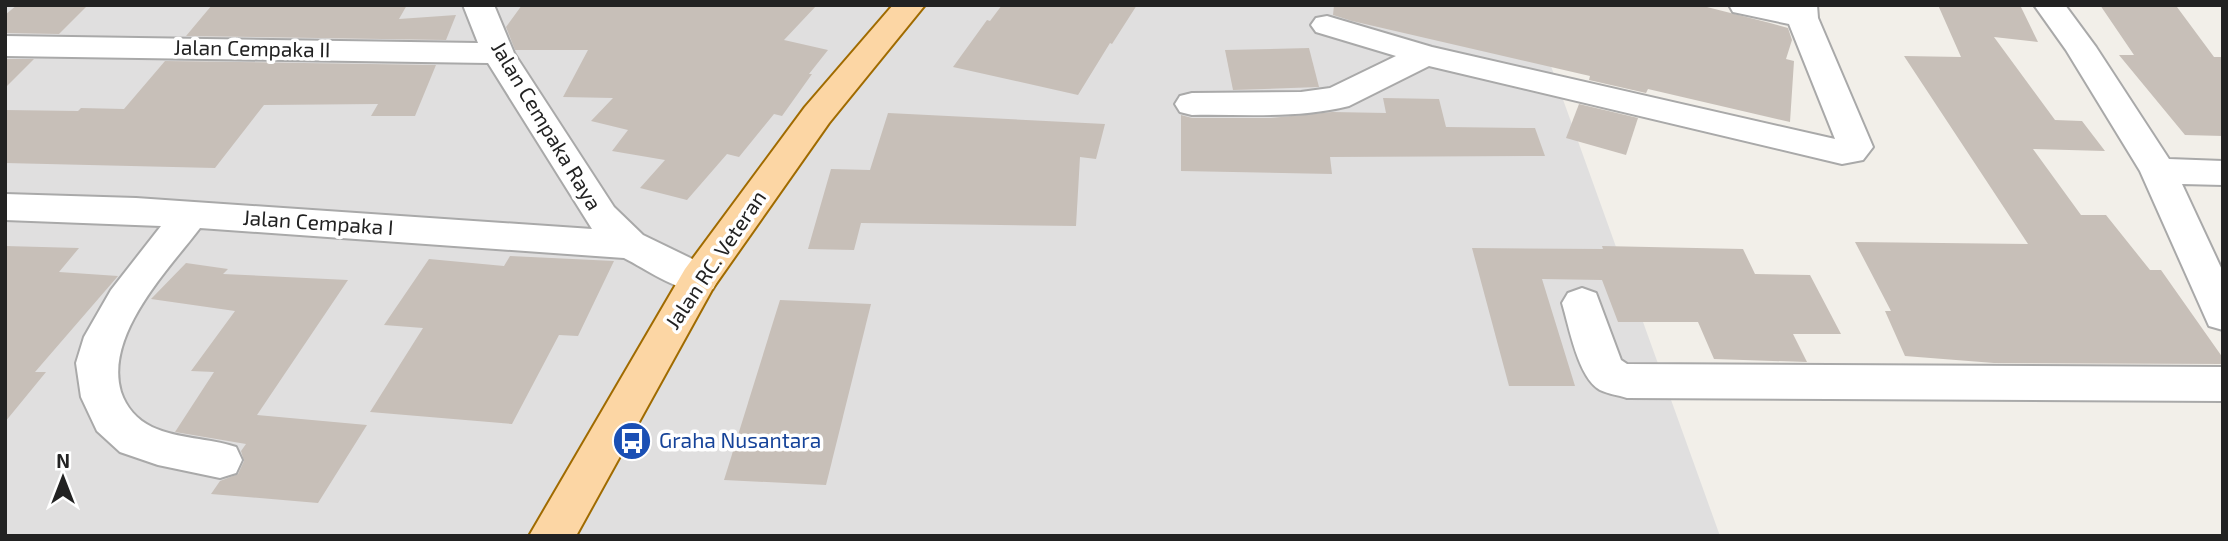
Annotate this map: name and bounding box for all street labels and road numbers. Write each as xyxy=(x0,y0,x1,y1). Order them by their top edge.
street label: Jalan Cempaka II xyxy=(174,34,331,61)
street label: Jalan Cempaka Raya xyxy=(487,36,608,214)
street label: Jalan RC. Veteran xyxy=(659,185,770,333)
street label: Jalan Cempaka I xyxy=(242,204,394,239)

